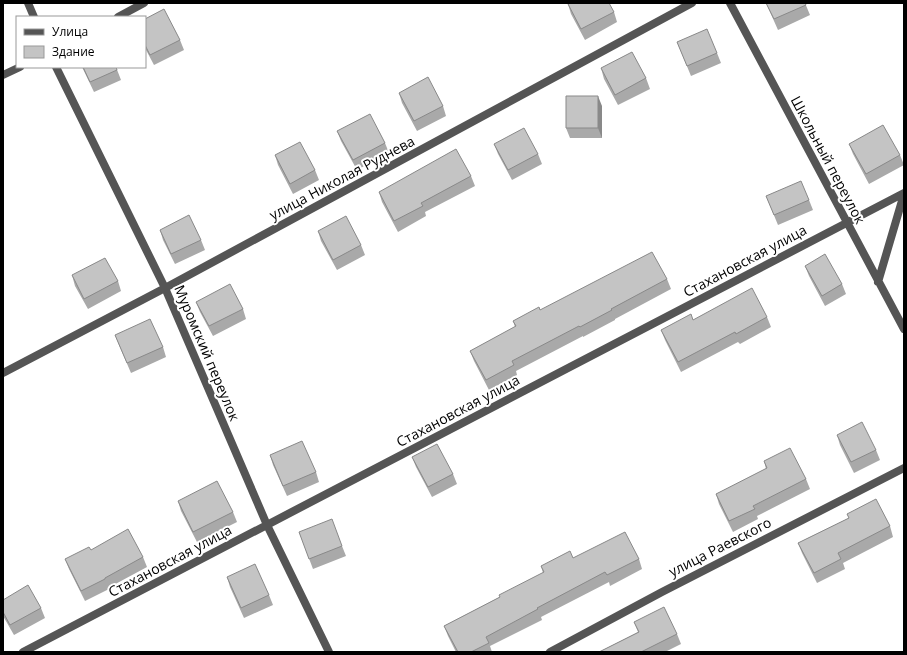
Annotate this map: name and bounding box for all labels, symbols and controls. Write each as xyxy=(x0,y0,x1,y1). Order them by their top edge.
legend xyxy=(16,16,146,68)
text: Улица xyxy=(52,23,88,40)
text: Здание xyxy=(52,43,95,60)
street label: Школьный переулок xyxy=(787,93,871,228)
street label: улица Николая Руднева xyxy=(266,131,418,224)
street label: Стахановская улица xyxy=(680,220,810,301)
street label: Муромский переулок xyxy=(170,282,245,424)
street label: Стахановская улица xyxy=(393,370,523,451)
street label: улица Раевского xyxy=(665,512,774,581)
street label: Стахановская улица xyxy=(105,520,235,601)

